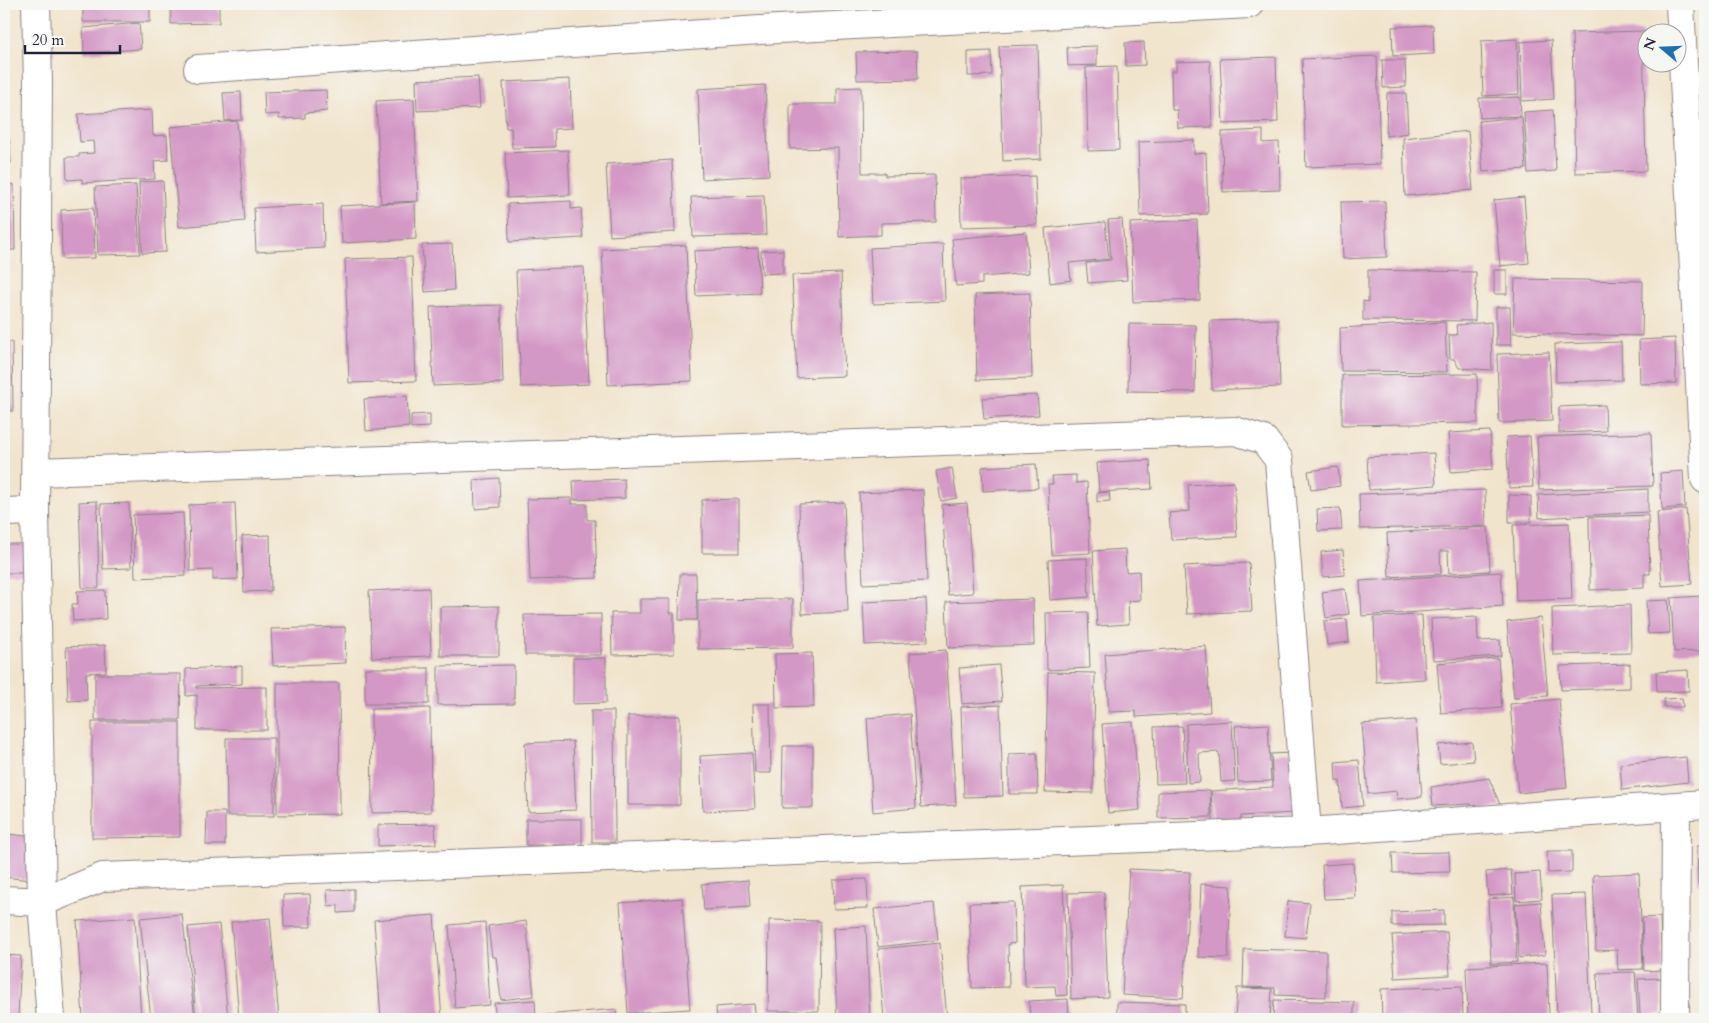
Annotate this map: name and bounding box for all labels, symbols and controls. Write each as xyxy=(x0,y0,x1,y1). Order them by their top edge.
scale bar xyxy=(25,22,120,54)
north arrow xyxy=(1636,22,1686,72)
text: 20 m xyxy=(32,30,64,50)
text: N xyxy=(1639,35,1661,53)

